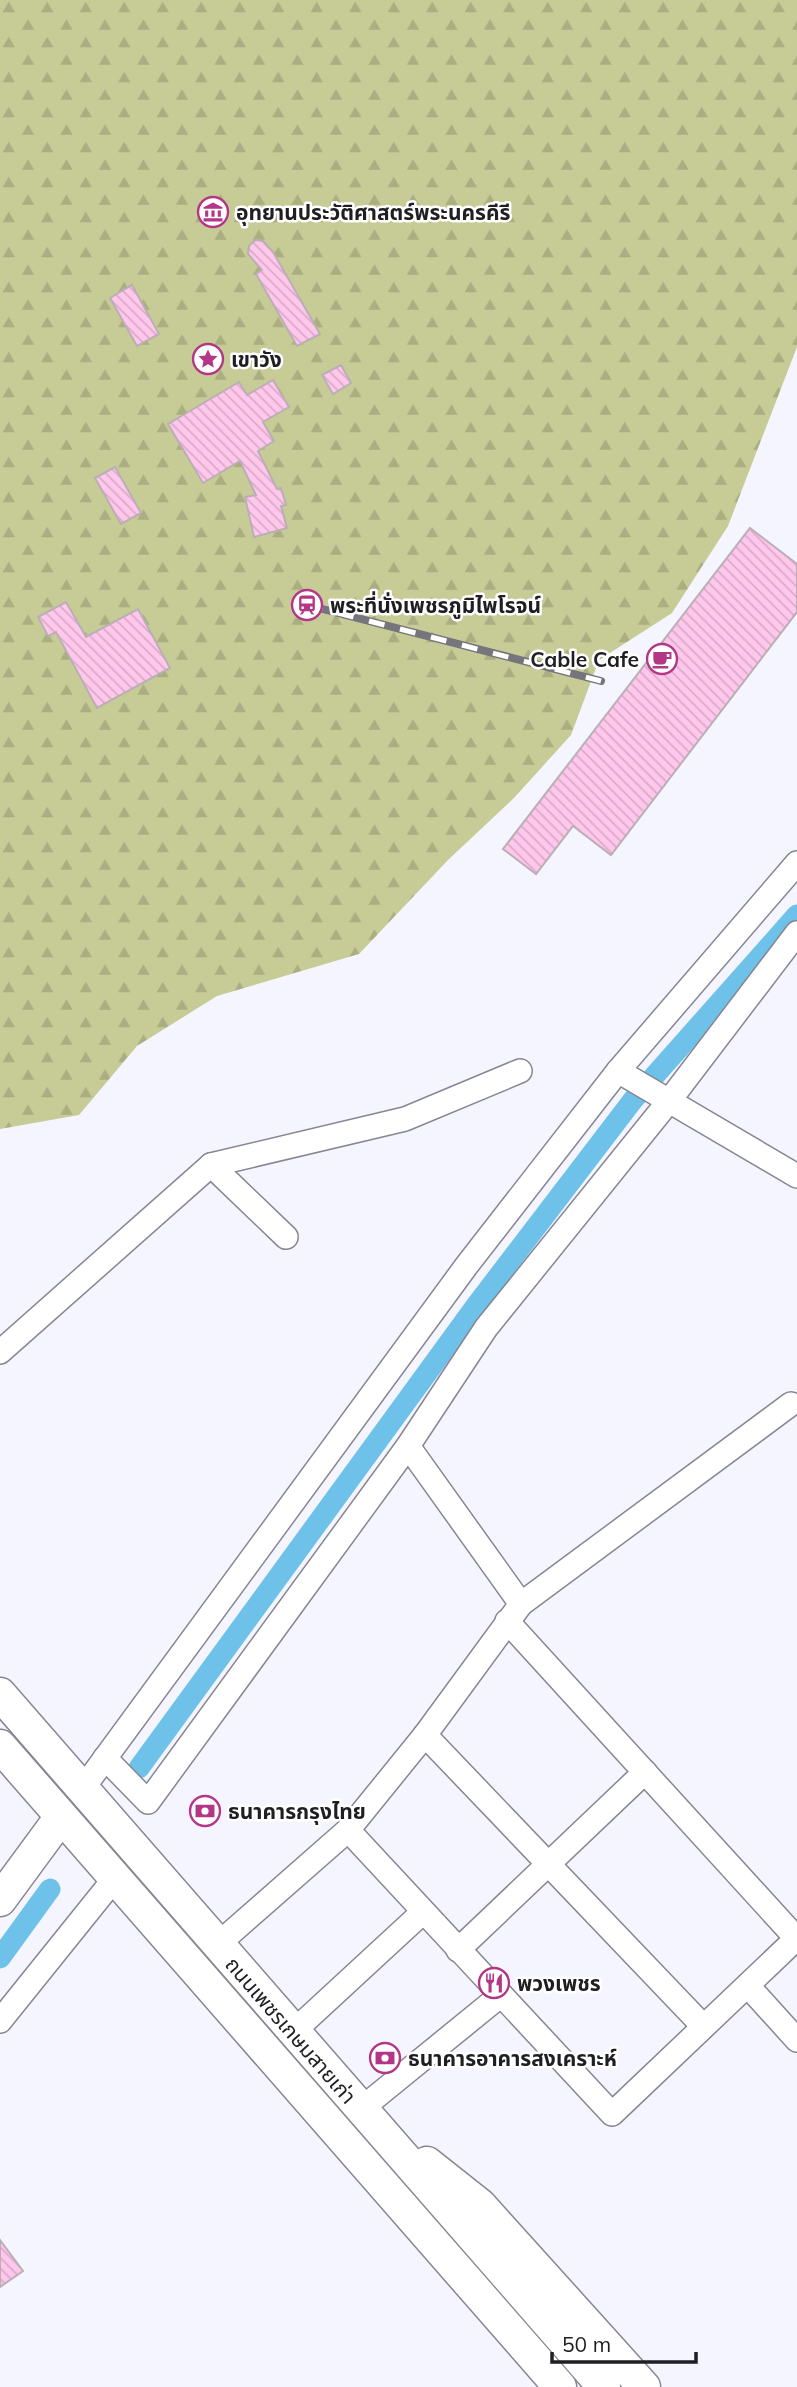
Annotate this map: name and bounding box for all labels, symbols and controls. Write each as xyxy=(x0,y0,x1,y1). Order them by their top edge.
museum icon: อุทยานประวัติศาสตร์พระนครคีรี xyxy=(196,195,230,229)
place label: อุทยานประวัติศาสตร์พระนครคีรี xyxy=(236,199,510,226)
place icon: เขาวัง xyxy=(191,342,225,376)
place label: เขาวัง xyxy=(231,346,282,372)
station icon: พระที่นั่งเพชรภูมิไพโรจน์ xyxy=(290,588,324,622)
place label: พระที่นั่งเพชรภูมิไพโรจน์ xyxy=(330,591,541,619)
cafe icon: Cable Cafe xyxy=(645,642,679,676)
place label: Cable Cafe xyxy=(530,646,639,672)
bank icon: ธนาคารกรุงไทย xyxy=(188,1794,222,1828)
place label: ธนาคารกรุงไทย xyxy=(228,1798,366,1825)
street label: ถนนเพชรเกษมสายเก่า xyxy=(220,1951,362,2109)
restaurant icon: พวงเพชร xyxy=(477,1966,511,2000)
place label: พวงเพชร xyxy=(517,1970,601,1996)
bank icon: ธนาคารอาคารสงเคราะห์ xyxy=(368,2041,402,2075)
place label: ธนาคารอาคารสงเคราะห์ xyxy=(408,2045,617,2071)
scale bar xyxy=(552,2320,696,2364)
text: 50 m xyxy=(562,2331,611,2357)

